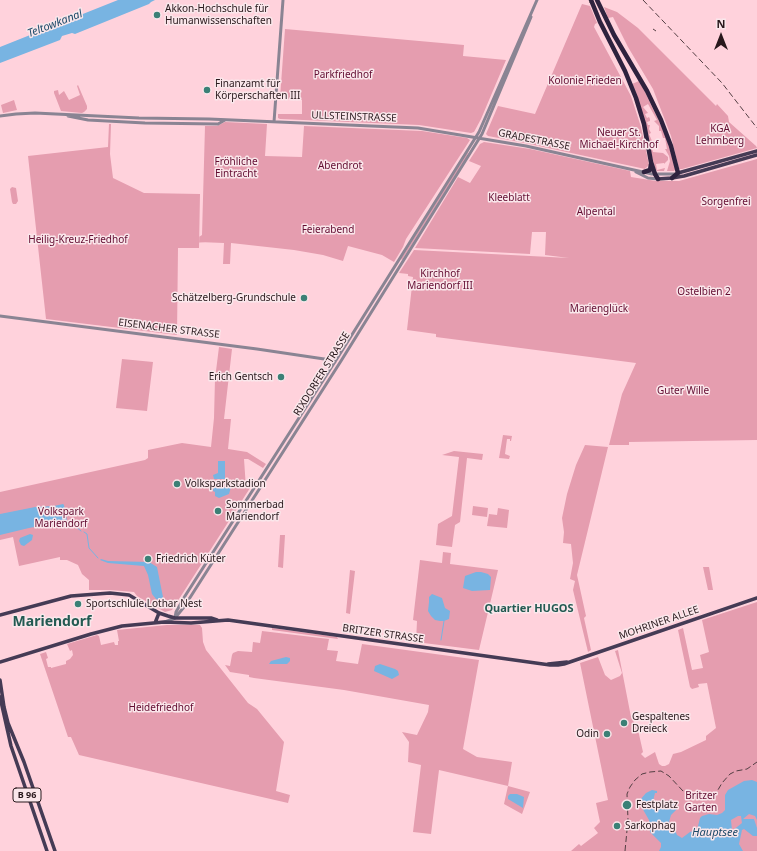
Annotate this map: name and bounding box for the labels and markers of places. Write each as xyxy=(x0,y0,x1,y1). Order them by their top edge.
place label: Akkon-Hochschule für Humanwissenschaften xyxy=(165,3,272,26)
marker: Akkon-Hochschule für Humanwissenschaften xyxy=(152,10,162,20)
place label: Finanzamt für Körperschaften III xyxy=(215,78,300,102)
marker: Finanzamt für Körperschaften III xyxy=(202,85,212,95)
place label: Schätzelberg-Grundschule xyxy=(172,292,296,304)
marker: Schätzelberg-Grundschule xyxy=(299,293,309,303)
place label: Erich Gentsch xyxy=(209,371,273,383)
marker: Erich Gentsch xyxy=(276,372,286,382)
place label: Volksparkstadion xyxy=(185,478,266,490)
marker: Volksparkstadion xyxy=(172,479,182,489)
place label: Sommerbad Mariendorf xyxy=(226,499,284,522)
marker: Sommerbad Mariendorf xyxy=(213,506,223,516)
place label: Friedrich Küter xyxy=(156,553,226,565)
marker: Friedrich Küter xyxy=(143,554,153,564)
place label: Sportschlule Lothar Nest xyxy=(86,598,202,610)
marker: Sportschlule Lothar Nest xyxy=(73,599,83,609)
place label: Gespaltenes Dreieck xyxy=(632,711,690,734)
marker: Gespaltenes Dreieck xyxy=(619,718,629,728)
place label: Odin xyxy=(576,728,599,740)
marker: Odin xyxy=(602,729,612,739)
marker: Festplatz xyxy=(621,799,633,811)
place label: Festplatz xyxy=(636,799,678,811)
place label: Sarkophag xyxy=(625,820,676,832)
marker: Sarkophag xyxy=(612,821,622,831)

